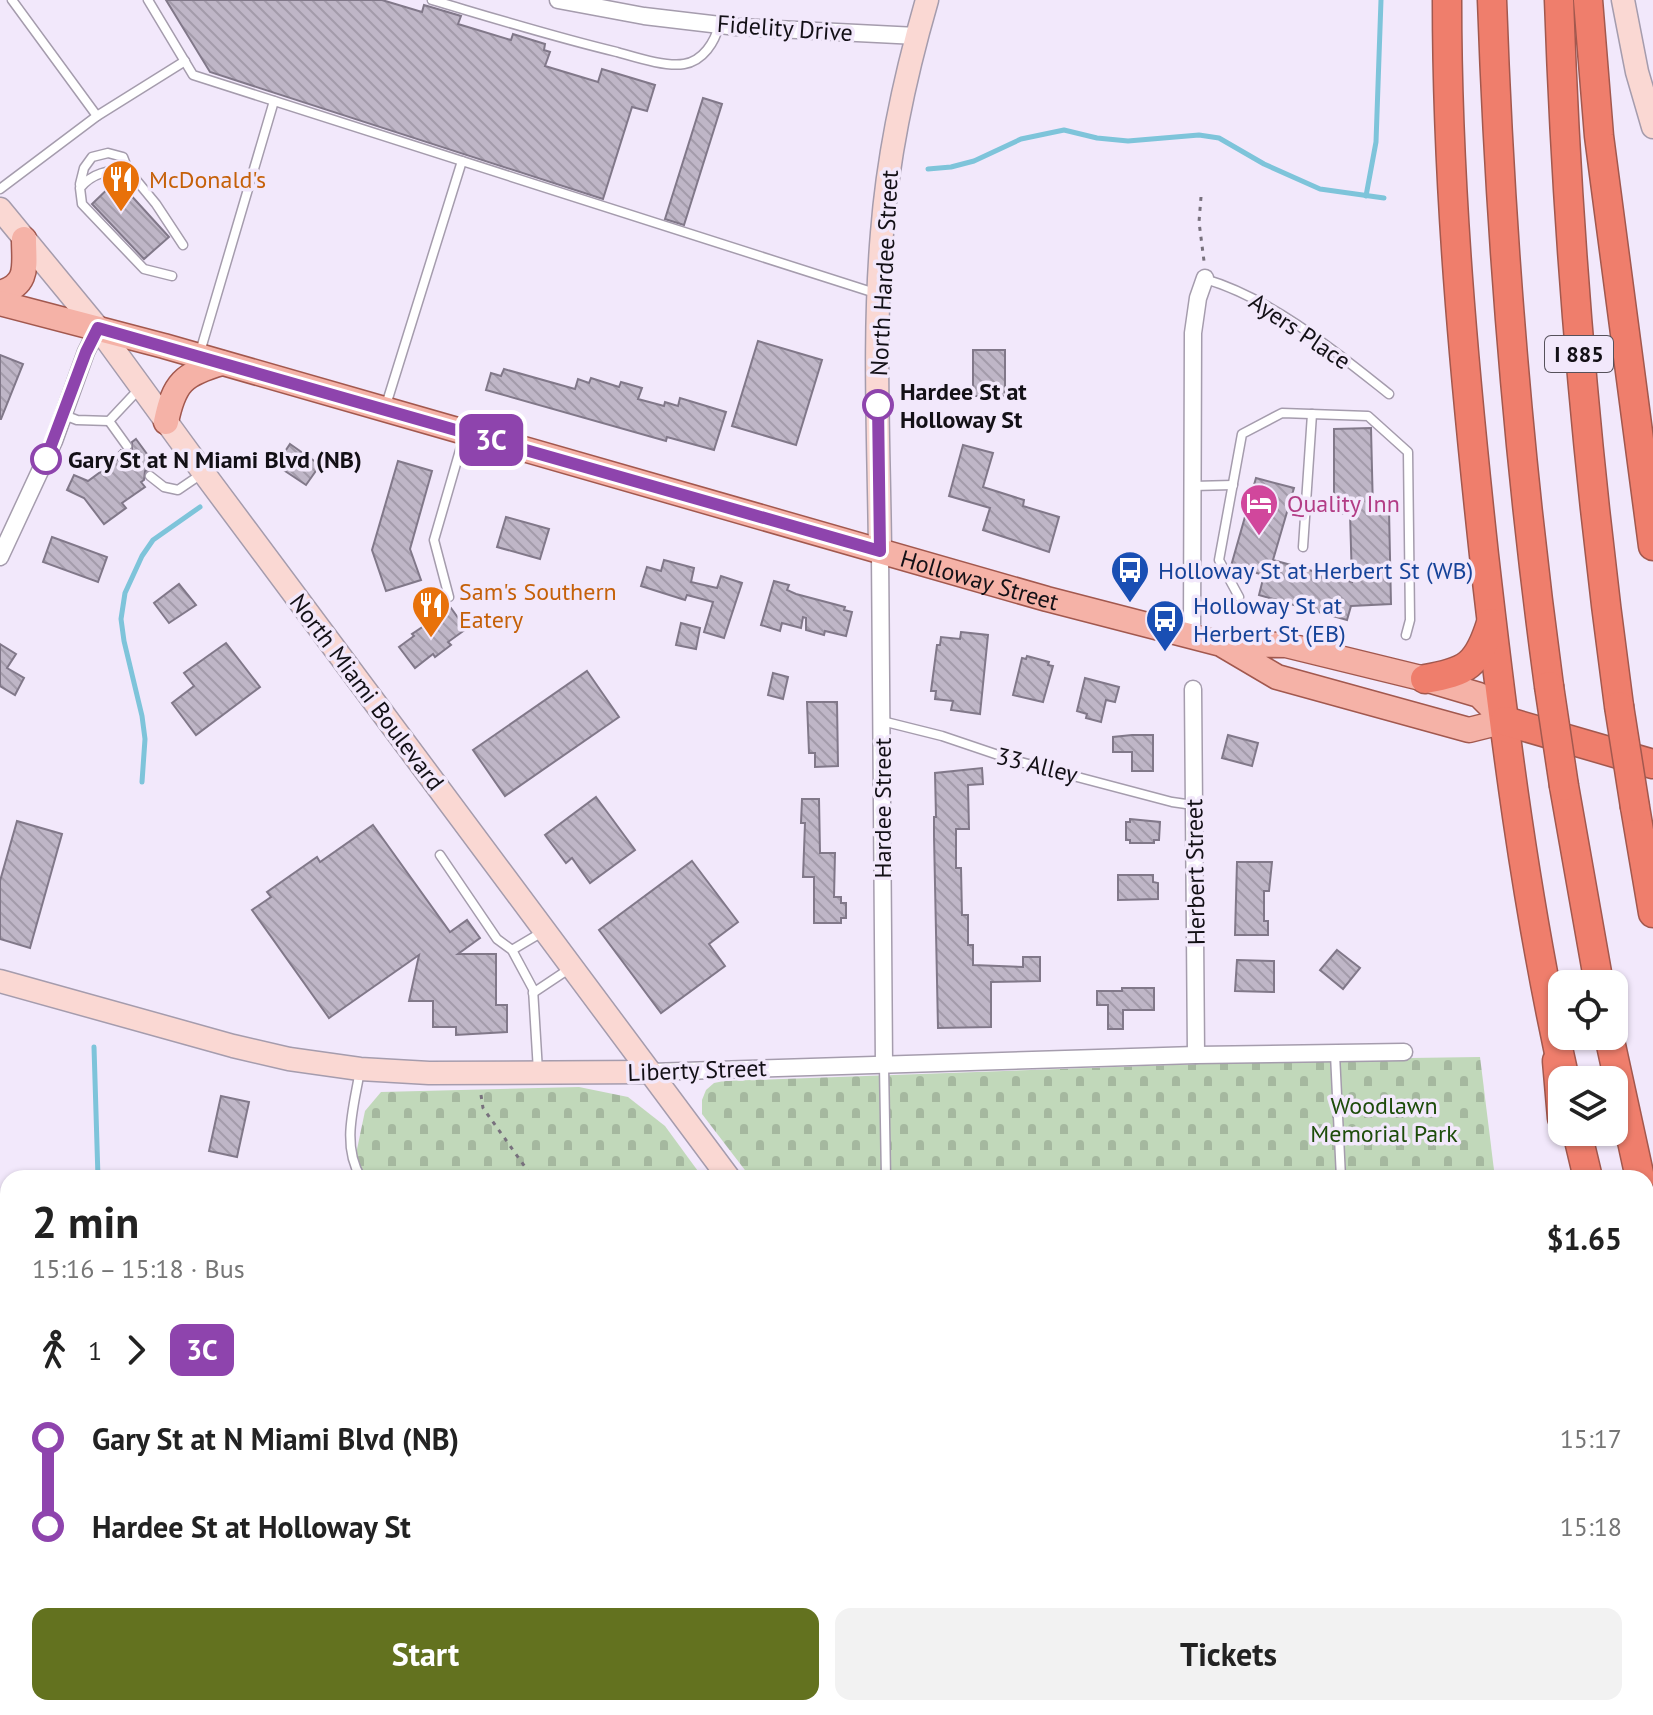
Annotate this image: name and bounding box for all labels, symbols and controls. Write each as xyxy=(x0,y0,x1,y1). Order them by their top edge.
street label: Fidelity Drive xyxy=(716,8,854,48)
restaurant icon: McDonald's xyxy=(100,158,142,213)
place label: McDonald's xyxy=(149,164,266,195)
street label: North Hardee Street xyxy=(863,169,905,377)
street label: Ayers Place xyxy=(1243,286,1357,376)
road number: I 885 xyxy=(1545,336,1613,372)
place label: Hardee St at Holloway St xyxy=(900,376,1027,435)
marker: Hardee St at Holloway St xyxy=(863,390,893,420)
line badge: 3C xyxy=(455,414,527,466)
text: 3C xyxy=(475,421,507,458)
marker: Gary St at N Miami Blvd (NB) xyxy=(31,444,61,474)
place label: Gary St at N Miami Blvd (NB) xyxy=(68,444,362,475)
hotel icon: Quality Inn xyxy=(1238,482,1280,537)
place label: Quality Inn xyxy=(1287,488,1400,519)
street label: Holloway Street xyxy=(897,542,1062,617)
bus stop icon: Holloway St at Herbert St (WB) xyxy=(1109,549,1151,604)
place label: Holloway St at Herbert St (WB) xyxy=(1158,555,1473,586)
place label: Sam's Southern Eatery xyxy=(459,576,617,635)
restaurant icon: Sam's Southern Eatery xyxy=(410,584,452,639)
street label: North Miami Boulevard xyxy=(283,588,451,796)
place label: Holloway St at Herbert St (EB) xyxy=(1193,590,1346,649)
bus stop icon: Holloway St at Herbert St (EB) xyxy=(1144,598,1186,653)
street label: Hardee Street xyxy=(867,738,898,878)
street label: 33 Alley xyxy=(993,740,1081,790)
street label: Herbert Street xyxy=(1178,799,1212,945)
map controls xyxy=(1548,970,1628,1146)
button: locate xyxy=(1548,970,1628,1050)
street label: Liberty Street xyxy=(627,1052,767,1088)
button: layers xyxy=(1548,1066,1628,1146)
park label: Woodlawn Memorial Park xyxy=(1310,1090,1458,1149)
text: 2 min xyxy=(32,1193,139,1250)
text: $1.65 xyxy=(1547,1219,1622,1258)
text: 15:16 – 15:18 · Bus xyxy=(32,1252,245,1285)
icon: walk xyxy=(32,1328,76,1372)
icon: forward xyxy=(114,1328,158,1372)
text: 3C xyxy=(186,1331,218,1368)
text: 1 xyxy=(88,1334,102,1367)
text: Gary St at N Miami Blvd (NB) xyxy=(92,1419,459,1458)
text: 15:17 xyxy=(1560,1422,1622,1455)
text: Hardee St at Holloway St xyxy=(92,1507,411,1546)
text: 15:18 xyxy=(1560,1510,1622,1543)
button: Start xyxy=(32,1608,819,1700)
button: Tickets xyxy=(835,1608,1622,1700)

